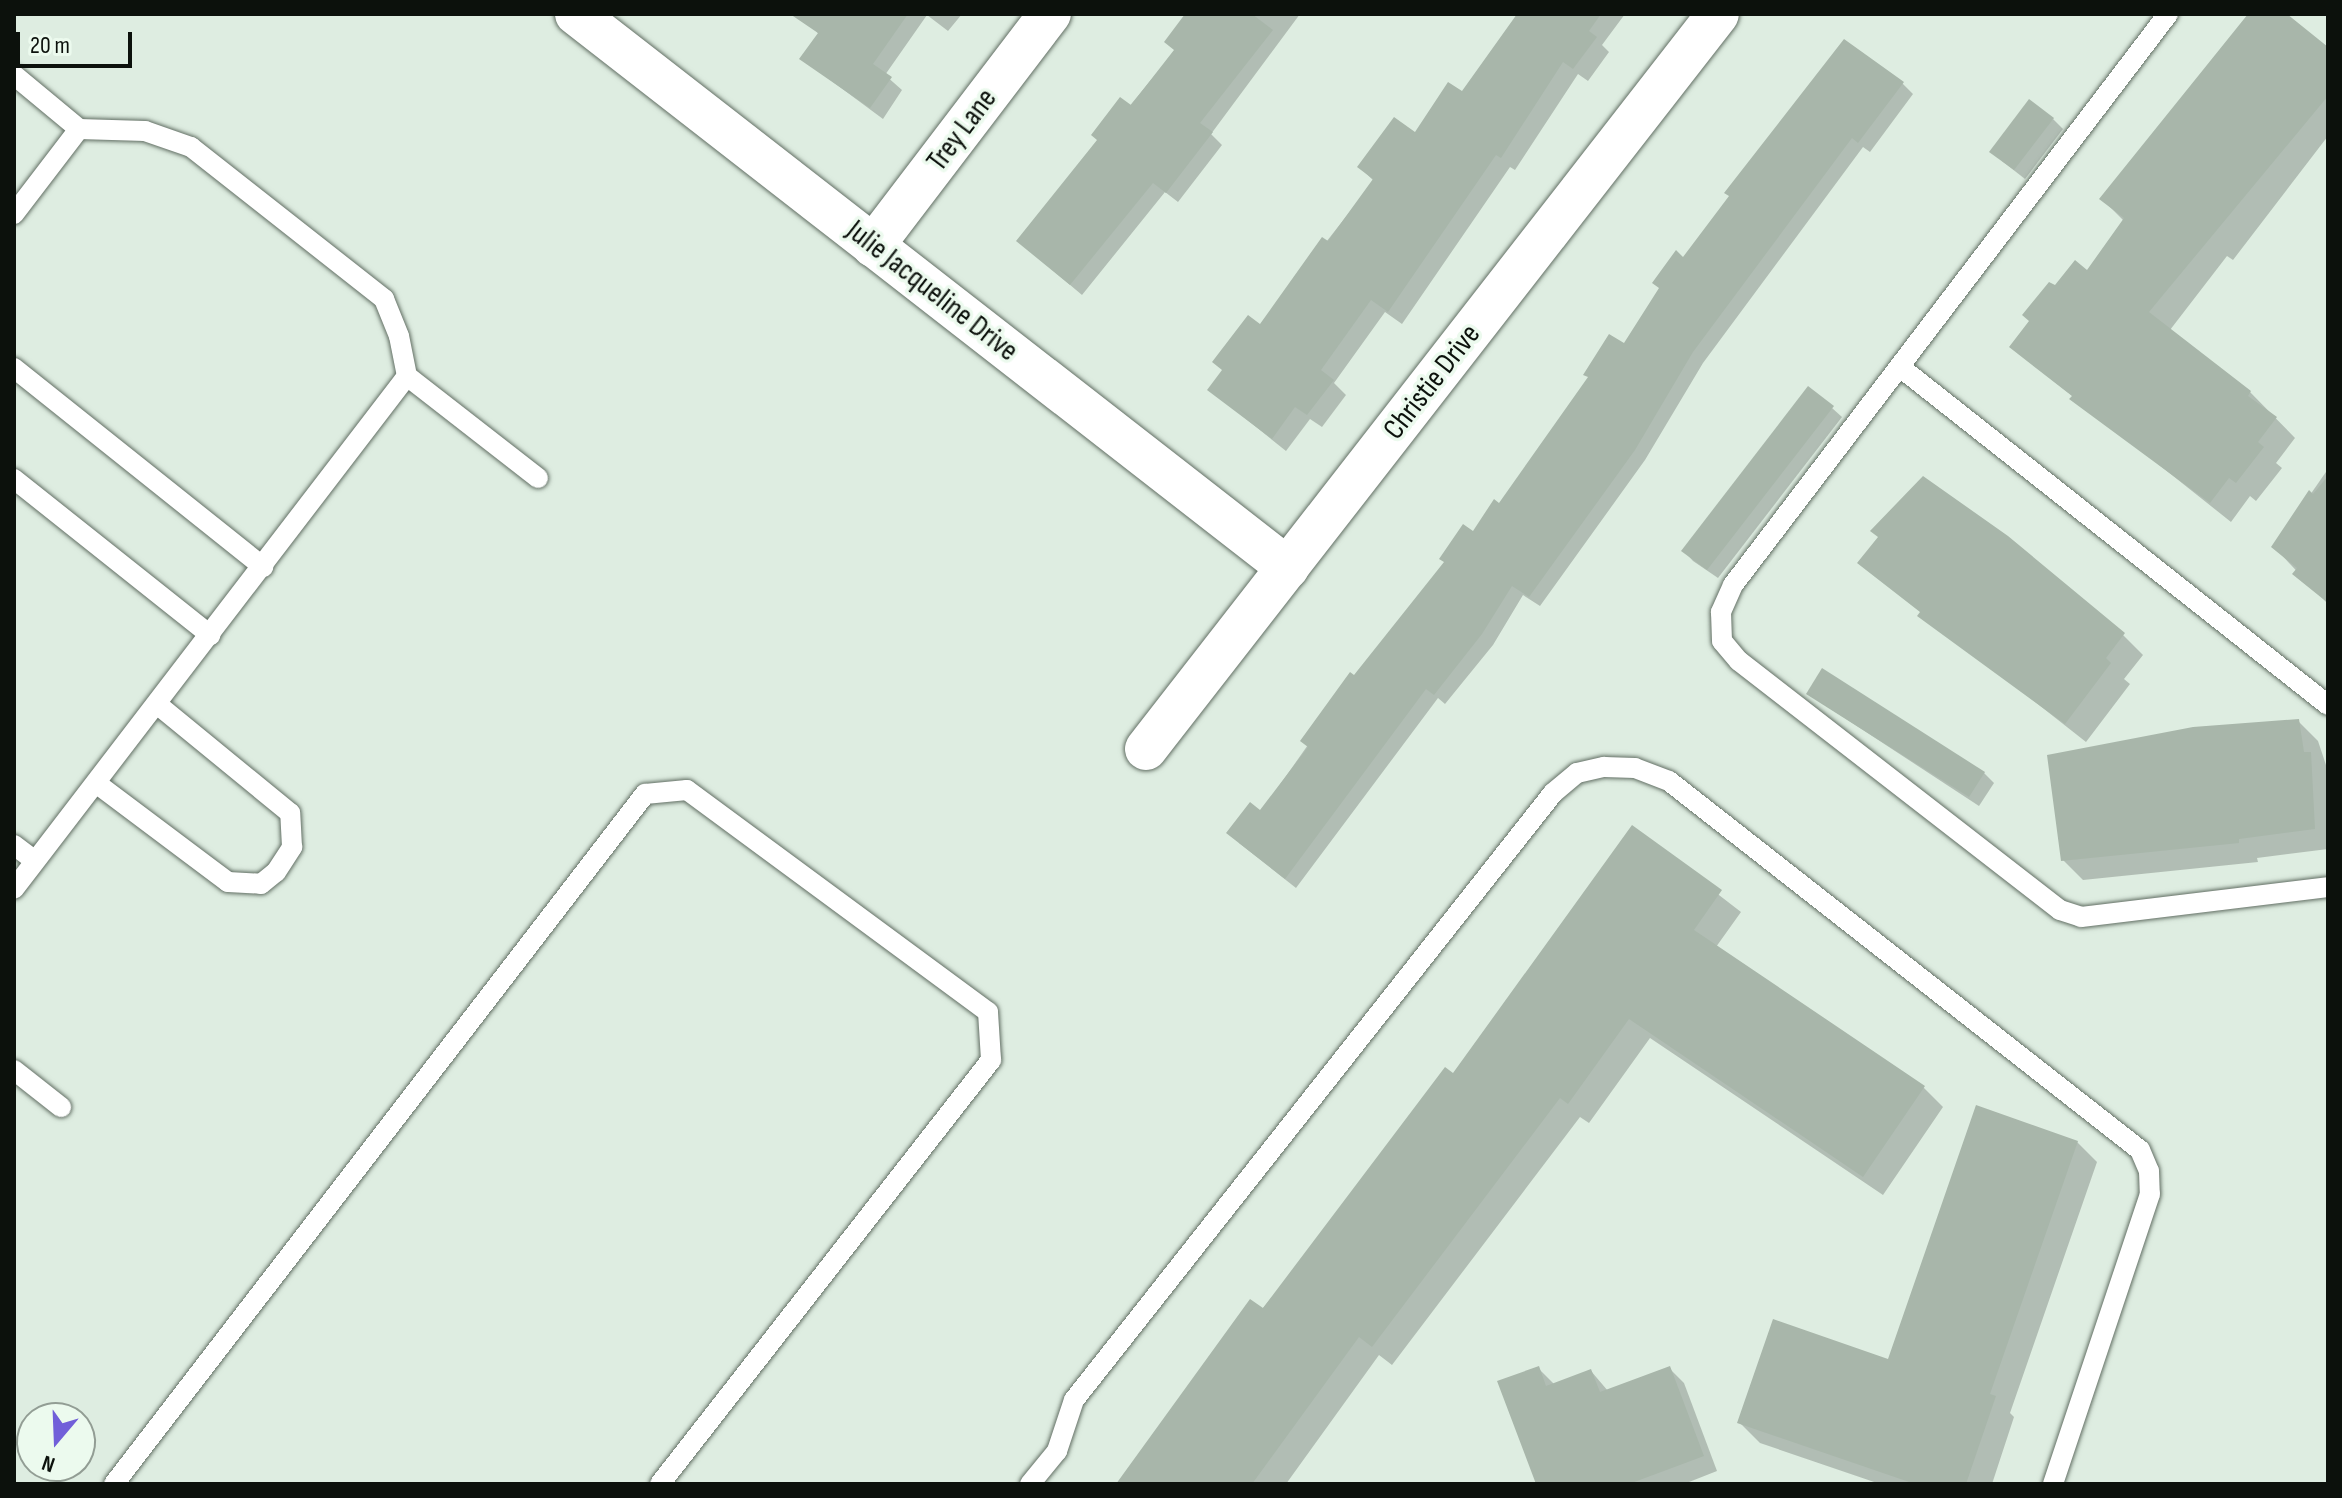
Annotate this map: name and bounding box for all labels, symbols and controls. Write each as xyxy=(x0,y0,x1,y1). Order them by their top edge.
scale bar xyxy=(20,16,136,66)
text: 20 m xyxy=(30,31,70,60)
street label: Trey Lane xyxy=(919,82,1005,178)
street label: Julie Jacqueline Drive xyxy=(839,213,1025,369)
street label: Christie Drive xyxy=(1376,317,1488,447)
north arrow xyxy=(16,1402,96,1482)
text: N xyxy=(39,1449,59,1478)

